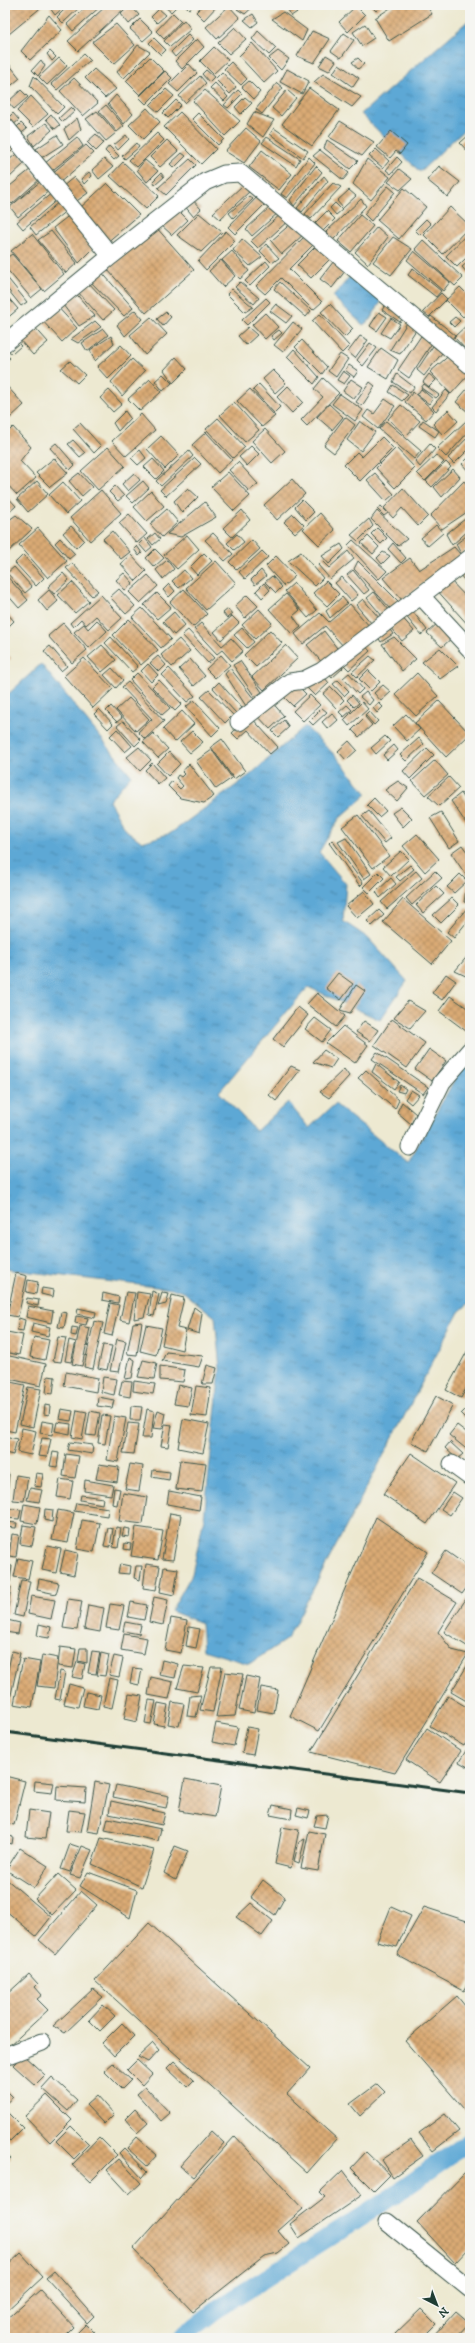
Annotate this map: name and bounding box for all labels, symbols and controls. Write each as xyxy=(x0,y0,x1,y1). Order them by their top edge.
north arrow xyxy=(417,2285,457,2325)
text: N xyxy=(435,2303,451,2320)

